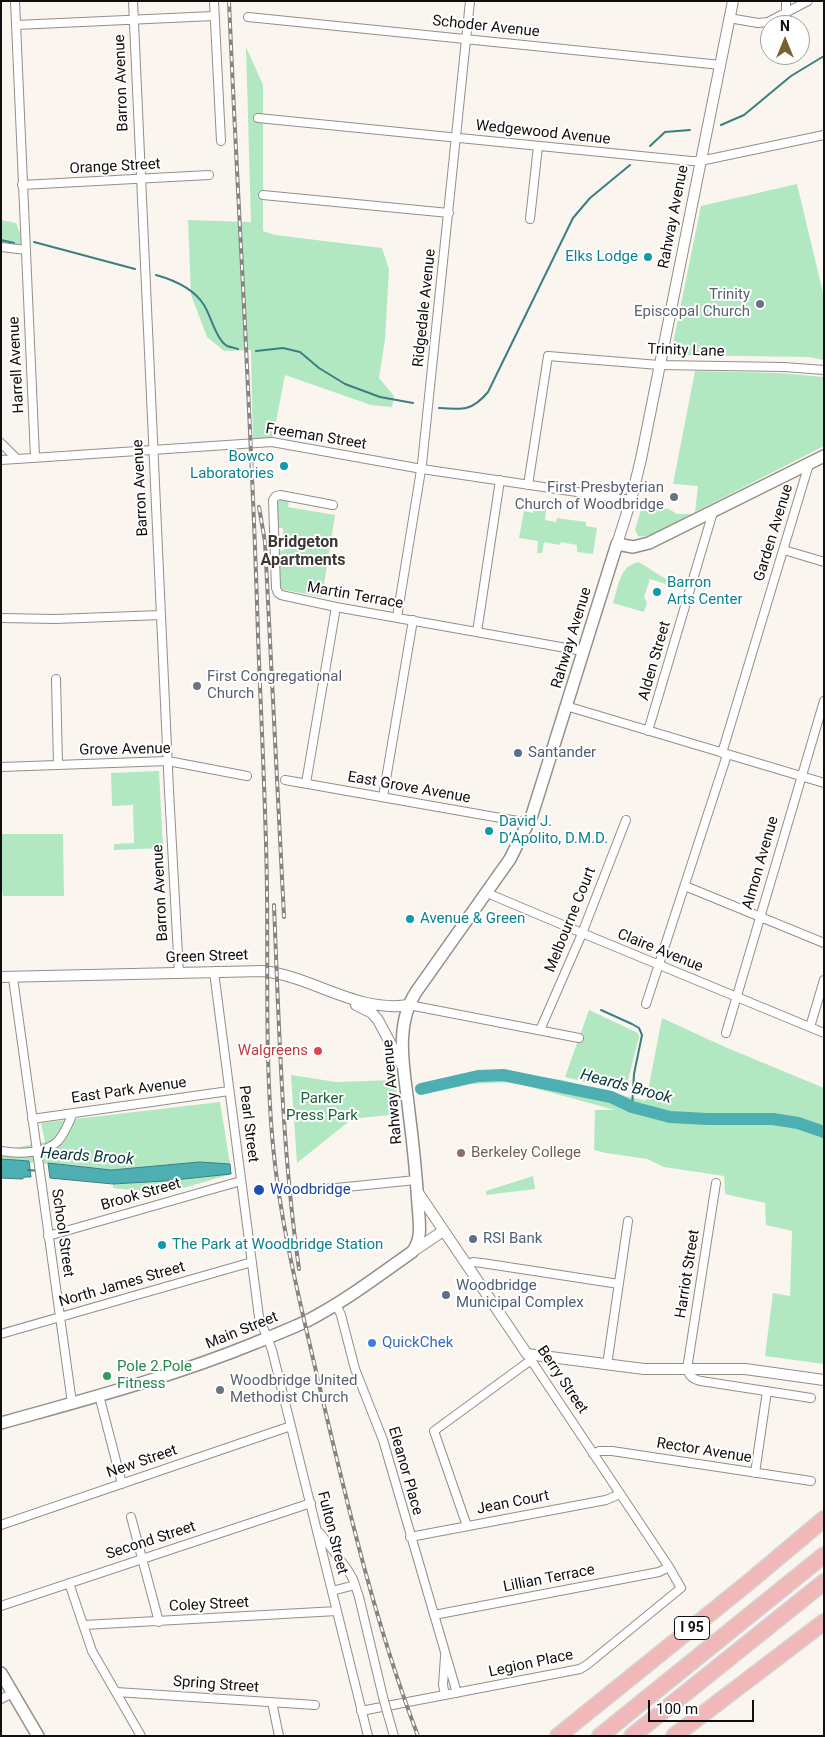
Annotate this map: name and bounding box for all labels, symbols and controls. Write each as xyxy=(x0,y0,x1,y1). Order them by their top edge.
street label: Schoder Avenue xyxy=(431,12,541,42)
north arrow xyxy=(760,15,810,65)
text: N xyxy=(780,18,790,34)
street label: Barron Avenue xyxy=(111,34,133,132)
street label: Wedgewood Avenue xyxy=(475,117,611,149)
street label: Orange Street xyxy=(69,156,161,178)
street label: Rahway Avenue xyxy=(655,164,693,270)
street label: Ridgedale Avenue xyxy=(410,248,440,368)
place label: Elks Lodge xyxy=(565,248,638,266)
marker: Elks Lodge xyxy=(642,251,654,263)
place label: Trinity Episcopal Church xyxy=(634,286,750,321)
marker: Trinity Episcopal Church xyxy=(754,298,766,310)
street label: Harrell Avenue xyxy=(5,316,29,414)
street label: Trinity Lane xyxy=(647,341,725,361)
street label: Freeman Street xyxy=(264,420,368,454)
street label: Barron Avenue xyxy=(129,439,153,537)
place label: Bowco Laboratories xyxy=(190,448,274,483)
marker: Bowco Laboratories xyxy=(278,460,290,472)
place label: First Presbyterian Church of Woodbridge xyxy=(515,479,664,514)
street label: Garden Avenue xyxy=(751,482,797,584)
marker: First Presbyterian Church of Woodbridge xyxy=(668,491,680,503)
district label: Bridgeton Apartments xyxy=(261,533,345,571)
place label: Barron Arts Center xyxy=(667,574,743,609)
street label: Martin Terrace xyxy=(306,579,404,613)
street label: Rahway Avenue xyxy=(548,585,596,691)
marker: Barron Arts Center xyxy=(651,586,663,598)
street label: Alden Street xyxy=(635,619,675,703)
place label: First Congregational Church xyxy=(207,668,342,703)
marker: First Congregational Church xyxy=(191,680,203,692)
street label: Grove Avenue xyxy=(79,740,171,760)
place label: Santander xyxy=(528,744,596,762)
marker: Santander xyxy=(512,747,524,759)
street label: East Grove Avenue xyxy=(346,768,472,808)
place label: David J. D’Apolito, D.M.D. xyxy=(499,813,608,848)
street label: Almon Avenue xyxy=(739,814,783,912)
marker: David J. D’Apolito, D.M.D. xyxy=(483,825,495,837)
street label: Barron Avenue xyxy=(149,844,173,942)
street label: Melbourne Court xyxy=(542,865,600,975)
place label: Avenue & Green xyxy=(420,910,525,928)
marker: Avenue & Green xyxy=(404,913,416,925)
street label: Claire Avenue xyxy=(614,926,706,976)
street label: Green Street xyxy=(165,947,249,967)
street label: Rahway Avenue xyxy=(379,1039,407,1145)
place label: Walgreens xyxy=(238,1042,308,1060)
marker: Walgreens xyxy=(312,1045,324,1057)
water label: Heards Brook xyxy=(578,1066,674,1108)
street label: East Park Avenue xyxy=(70,1074,188,1108)
street label: Pearl Street xyxy=(234,1084,262,1164)
park label: Parker Press Park xyxy=(286,1090,358,1125)
water label: Heards Brook xyxy=(40,1144,134,1170)
place label: Berkeley College xyxy=(471,1144,581,1162)
marker: Berkeley College xyxy=(455,1147,467,1159)
street label: Brook Street xyxy=(99,1175,183,1215)
place label: Woodbridge xyxy=(270,1181,351,1199)
marker: Woodbridge xyxy=(252,1183,266,1197)
street label: School Street xyxy=(47,1188,77,1278)
street label: Harriot Street xyxy=(672,1228,704,1320)
place label: RSI Bank xyxy=(483,1230,542,1248)
marker: RSI Bank xyxy=(467,1233,479,1245)
place label: The Park at Woodbridge Station xyxy=(172,1236,383,1254)
marker: The Park at Woodbridge Station xyxy=(156,1239,168,1251)
street label: North James Street xyxy=(57,1258,187,1312)
place label: Woodbridge Municipal Complex xyxy=(456,1277,584,1312)
marker: Woodbridge Municipal Complex xyxy=(440,1289,452,1301)
street label: Main Street xyxy=(203,1308,281,1354)
place label: QuickChek xyxy=(382,1334,453,1352)
marker: QuickChek xyxy=(366,1337,378,1349)
street label: Berry Street xyxy=(533,1343,591,1417)
place label: Pole 2 Pole Fitness xyxy=(117,1358,192,1393)
marker: Pole 2 Pole Fitness xyxy=(101,1370,113,1382)
place label: Woodbridge United Methodist Church xyxy=(230,1372,357,1407)
marker: Woodbridge United Methodist Church xyxy=(214,1384,226,1396)
street label: Eleanor Place xyxy=(384,1425,426,1517)
street label: Rector Avenue xyxy=(655,1435,753,1467)
street label: New Street xyxy=(104,1442,180,1482)
street label: Jean Court xyxy=(475,1487,551,1519)
street label: Fulton Street xyxy=(313,1490,351,1576)
street label: Second Street xyxy=(104,1518,198,1564)
street label: Lillian Terrace xyxy=(502,1561,596,1597)
street label: Coley Street xyxy=(168,1594,250,1616)
road number: I 95 xyxy=(674,1616,710,1640)
street label: Legion Place xyxy=(487,1646,575,1682)
street label: Spring Street xyxy=(172,1673,260,1697)
scale bar xyxy=(650,1690,756,1722)
text: 100 m xyxy=(656,1700,698,1718)

